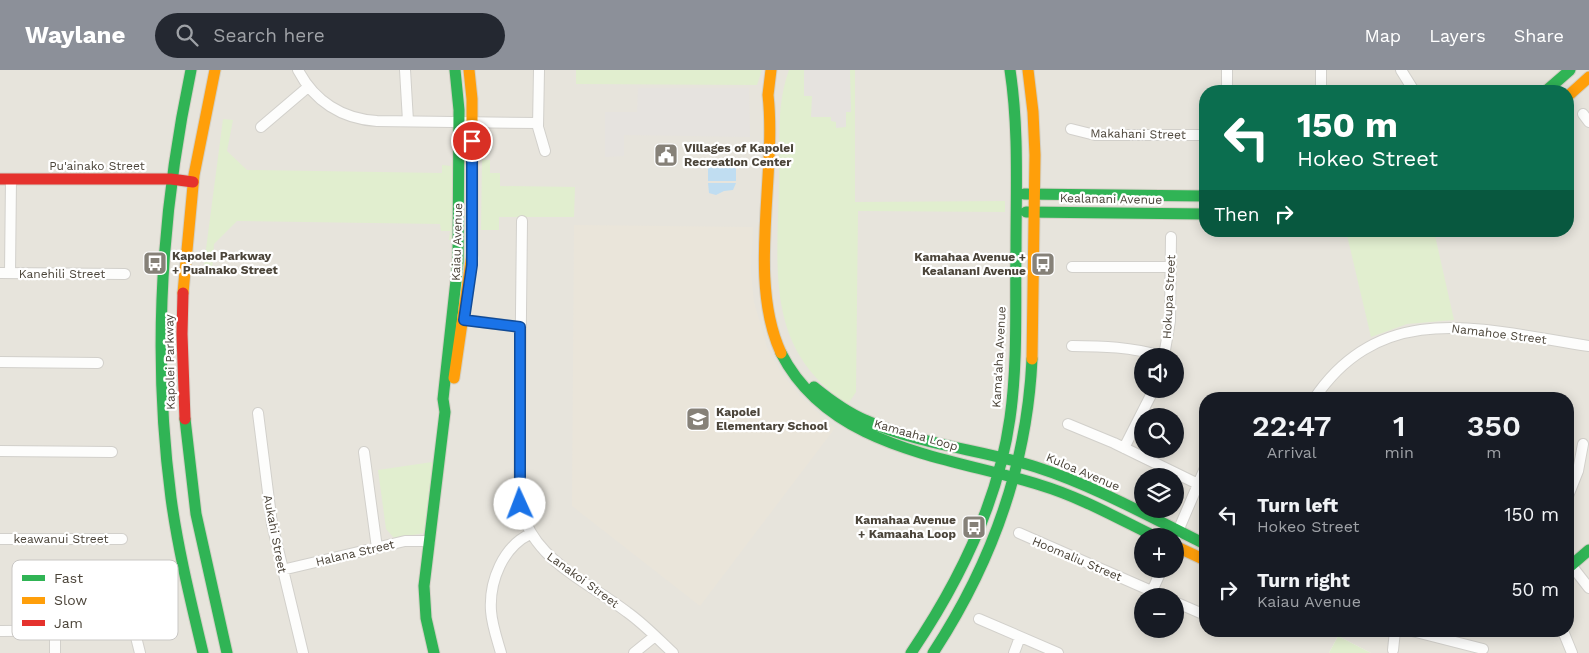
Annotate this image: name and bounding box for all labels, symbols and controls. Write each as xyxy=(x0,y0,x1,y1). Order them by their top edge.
search box xyxy=(155,13,505,58)
text: Waylane xyxy=(25,21,125,49)
icon: search xyxy=(173,21,201,49)
text: Search here xyxy=(213,24,325,47)
text: Map xyxy=(1364,25,1401,46)
text: Layers xyxy=(1429,25,1486,46)
text: Share xyxy=(1514,25,1564,46)
text: 150 m xyxy=(1297,104,1398,146)
icon: left xyxy=(1214,105,1279,170)
pin xyxy=(451,120,493,162)
street label: Makahani Street xyxy=(1090,126,1186,142)
icon: arrive xyxy=(458,127,486,155)
place label: Villages of Kapolei Recreation Center xyxy=(684,141,794,169)
public building icon: Villages of Kapolei Recreation Center xyxy=(653,142,679,168)
text: Hokeo Street xyxy=(1297,146,1438,171)
street label: Pu'ainako Street xyxy=(49,159,145,173)
street label: Kealanani Avenue xyxy=(1060,191,1162,207)
icon: right xyxy=(1270,200,1298,228)
street label: Kaiau Avenue xyxy=(449,203,465,281)
text: Then xyxy=(1214,203,1260,226)
place label: Kapolei Parkway + Puainako Street xyxy=(172,249,279,277)
bus stop icon: Kapolei Parkway + Puainako Street xyxy=(142,250,168,276)
place label: Kamahaa Avenue + Kealanani Avenue xyxy=(914,250,1026,278)
bus stop icon: Kamahaa Avenue + Kealanani Avenue xyxy=(1030,251,1056,277)
street label: Hokupa Street xyxy=(1160,255,1178,339)
street label: Kanehili Street xyxy=(19,267,105,281)
street label: Kama'aha Avenue xyxy=(989,306,1009,408)
street label: Kapolei Parkway xyxy=(162,313,178,410)
street label: Namahoe Street xyxy=(1451,321,1547,347)
map controls xyxy=(1134,348,1184,638)
button: sound xyxy=(1134,348,1184,398)
place label: Kapolei Elementary School xyxy=(716,405,828,433)
school or university icon: Kapolei Elementary School xyxy=(685,406,711,432)
button: search xyxy=(1134,408,1184,458)
text: 22:47 xyxy=(1252,408,1332,443)
text: 1 xyxy=(1393,408,1405,443)
text: 350 xyxy=(1467,408,1521,443)
street label: Kamaaha Loop xyxy=(873,416,959,454)
text: Arrival xyxy=(1267,443,1317,462)
text: min xyxy=(1385,443,1414,462)
text: m xyxy=(1486,443,1502,462)
street label: Kuloa Avenue xyxy=(1044,450,1122,494)
button: layers xyxy=(1134,468,1184,518)
position arrow xyxy=(493,477,545,529)
street label: Aukahi Street xyxy=(261,494,289,574)
text: Turn left xyxy=(1257,494,1338,517)
icon: left xyxy=(1214,501,1242,529)
text: 150 m xyxy=(1504,503,1559,526)
place label: Kamahaa Avenue + Kamaaha Loop xyxy=(855,513,956,541)
bus stop icon: Kamahaa Avenue + Kamaaha Loop xyxy=(961,514,987,540)
text: Hokeo Street xyxy=(1257,517,1359,536)
button: + xyxy=(1134,528,1184,578)
street label: keawanui Street xyxy=(13,532,109,546)
street label: Hoomaliu Street xyxy=(1030,534,1124,584)
street label: Halana Street xyxy=(314,537,396,569)
street label: Lanakoi Street xyxy=(544,549,622,611)
legend xyxy=(12,560,178,640)
text: Turn right xyxy=(1257,569,1350,592)
text: Fast xyxy=(54,570,83,586)
icon: right xyxy=(1214,576,1242,604)
text: 50 m xyxy=(1512,578,1559,601)
button: − xyxy=(1134,588,1184,638)
text: Slow xyxy=(54,592,87,608)
text: Kaiau Avenue xyxy=(1257,592,1361,611)
text: Jam xyxy=(54,615,83,631)

